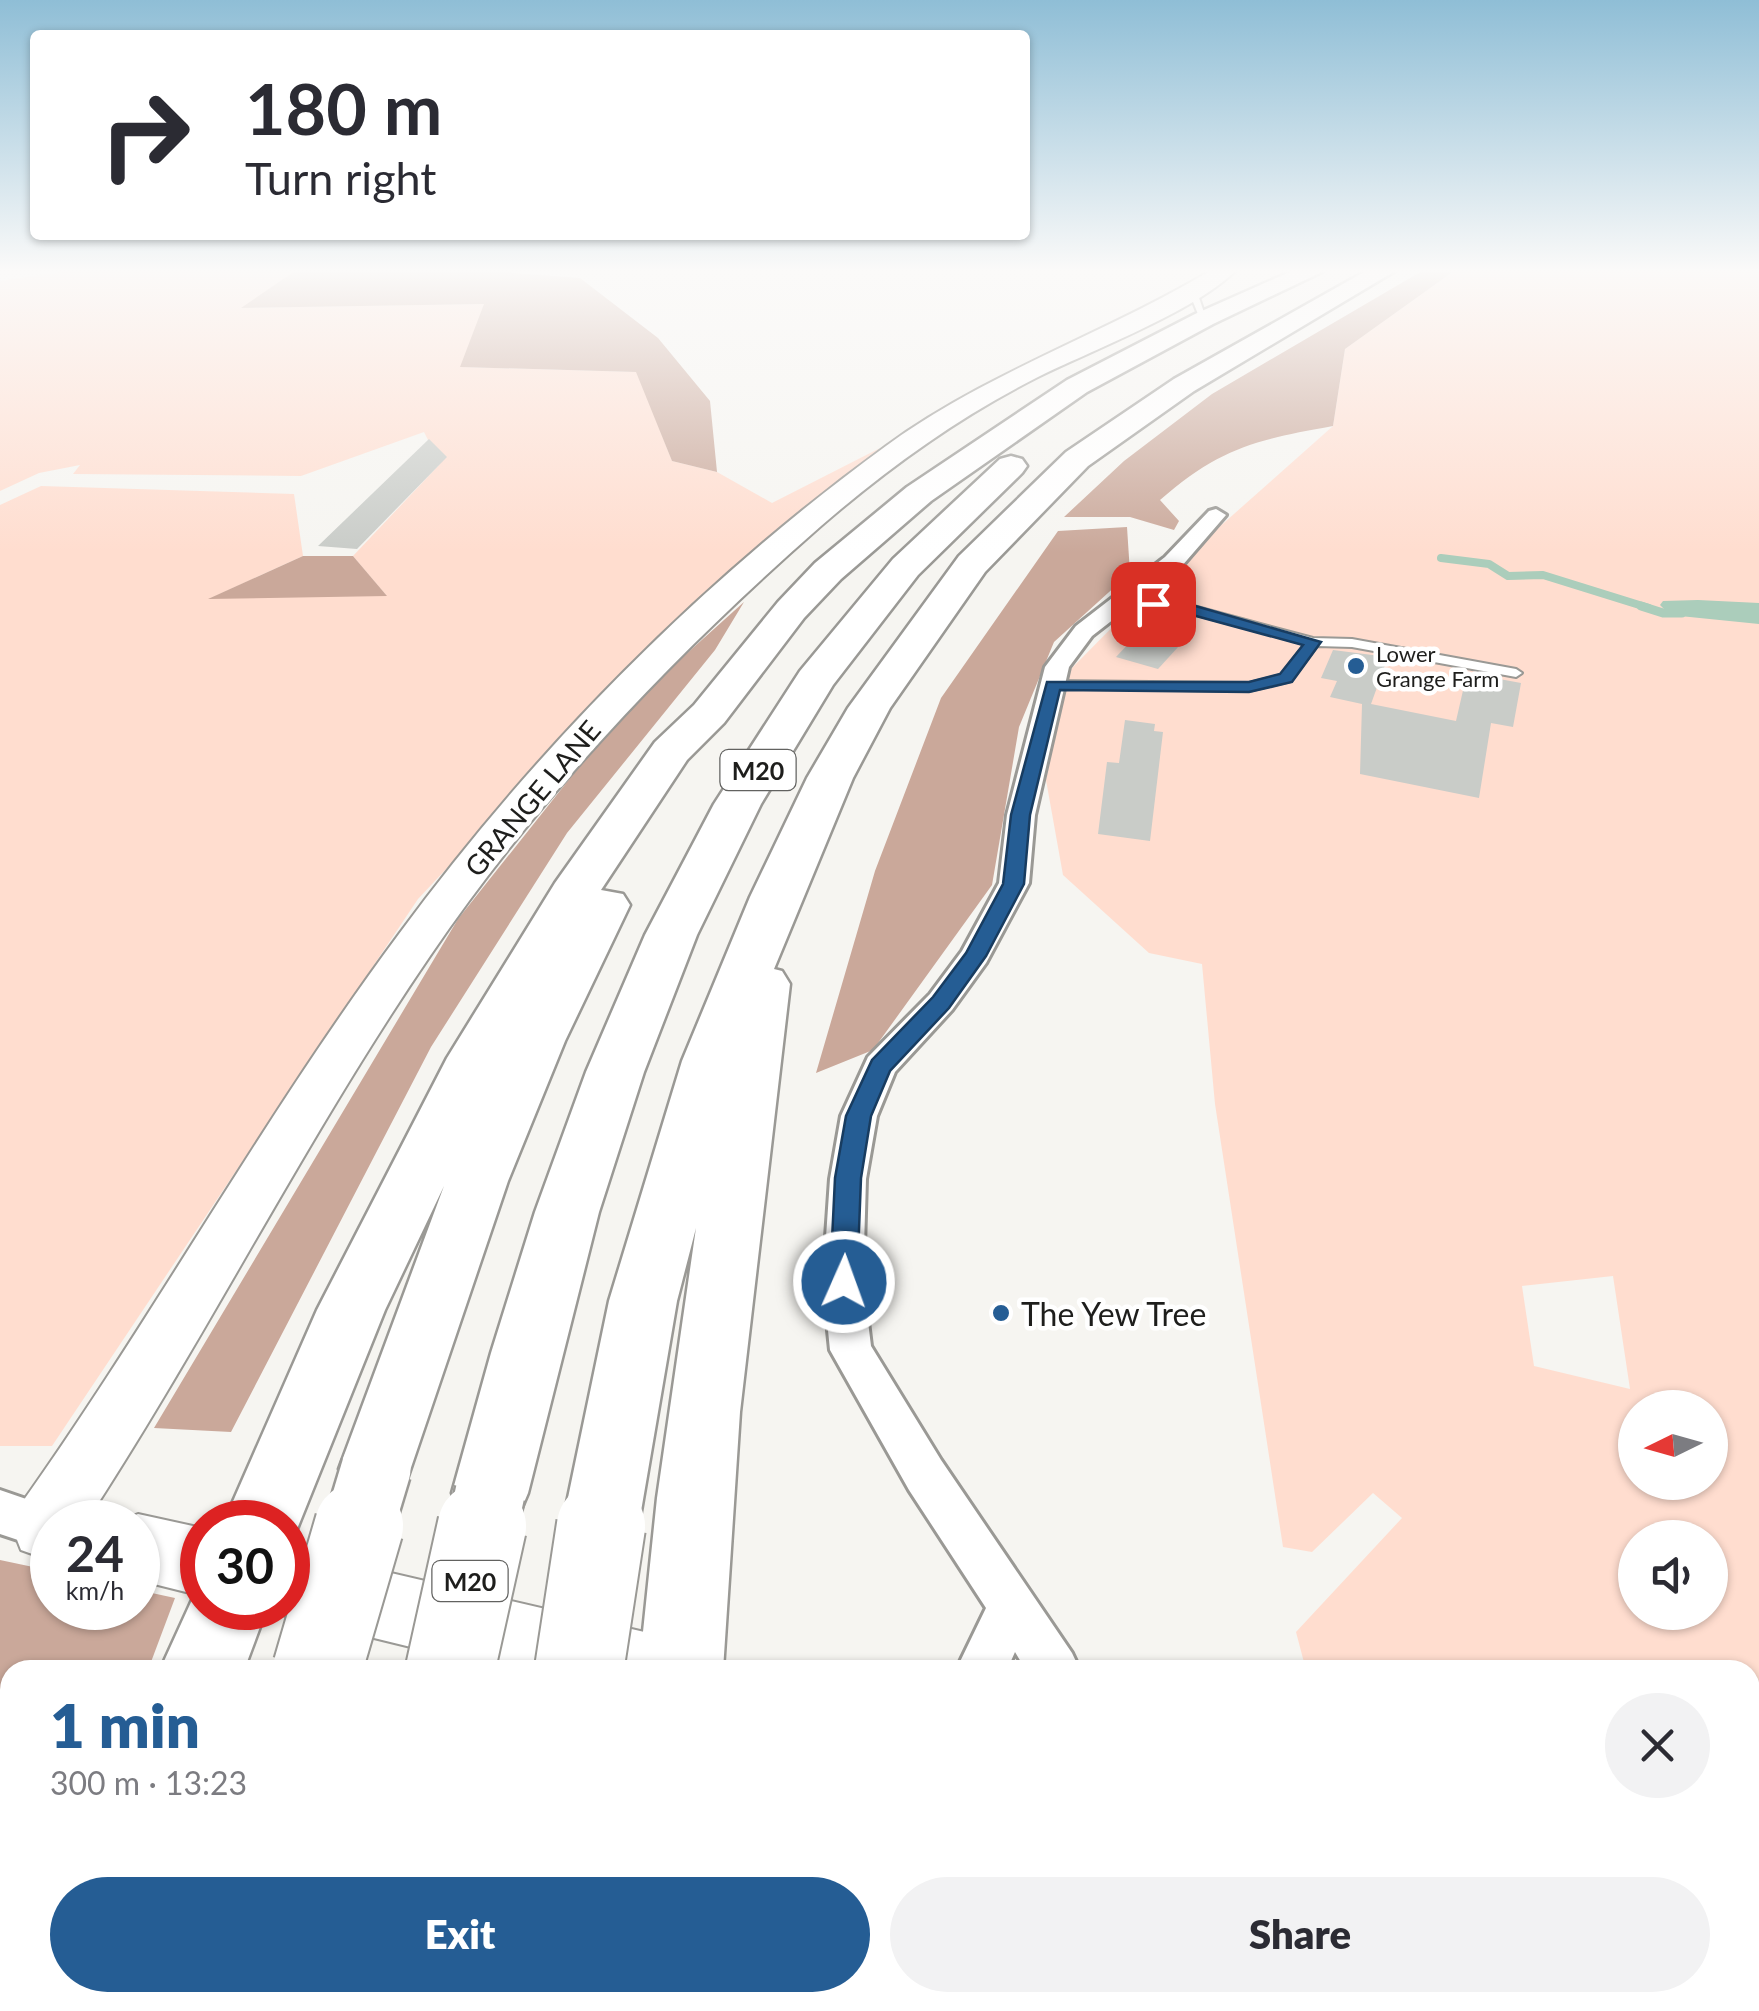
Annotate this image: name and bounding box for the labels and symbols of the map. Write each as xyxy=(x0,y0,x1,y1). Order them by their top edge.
pin xyxy=(1111,562,1196,647)
place label: Lower Grange Farm xyxy=(1376,640,1499,692)
marker: Lower Grange Farm xyxy=(1345,655,1367,677)
street label: GRANGE LANE xyxy=(457,713,607,883)
road number: M20 xyxy=(720,750,796,790)
position arrow xyxy=(792,1230,896,1334)
place label: The Yew Tree xyxy=(1021,1294,1206,1333)
marker: The Yew Tree xyxy=(990,1302,1012,1324)
north arrow xyxy=(1618,1390,1728,1500)
speed limit sign: 30 xyxy=(180,1500,310,1630)
road number: M20 xyxy=(432,1561,508,1601)

